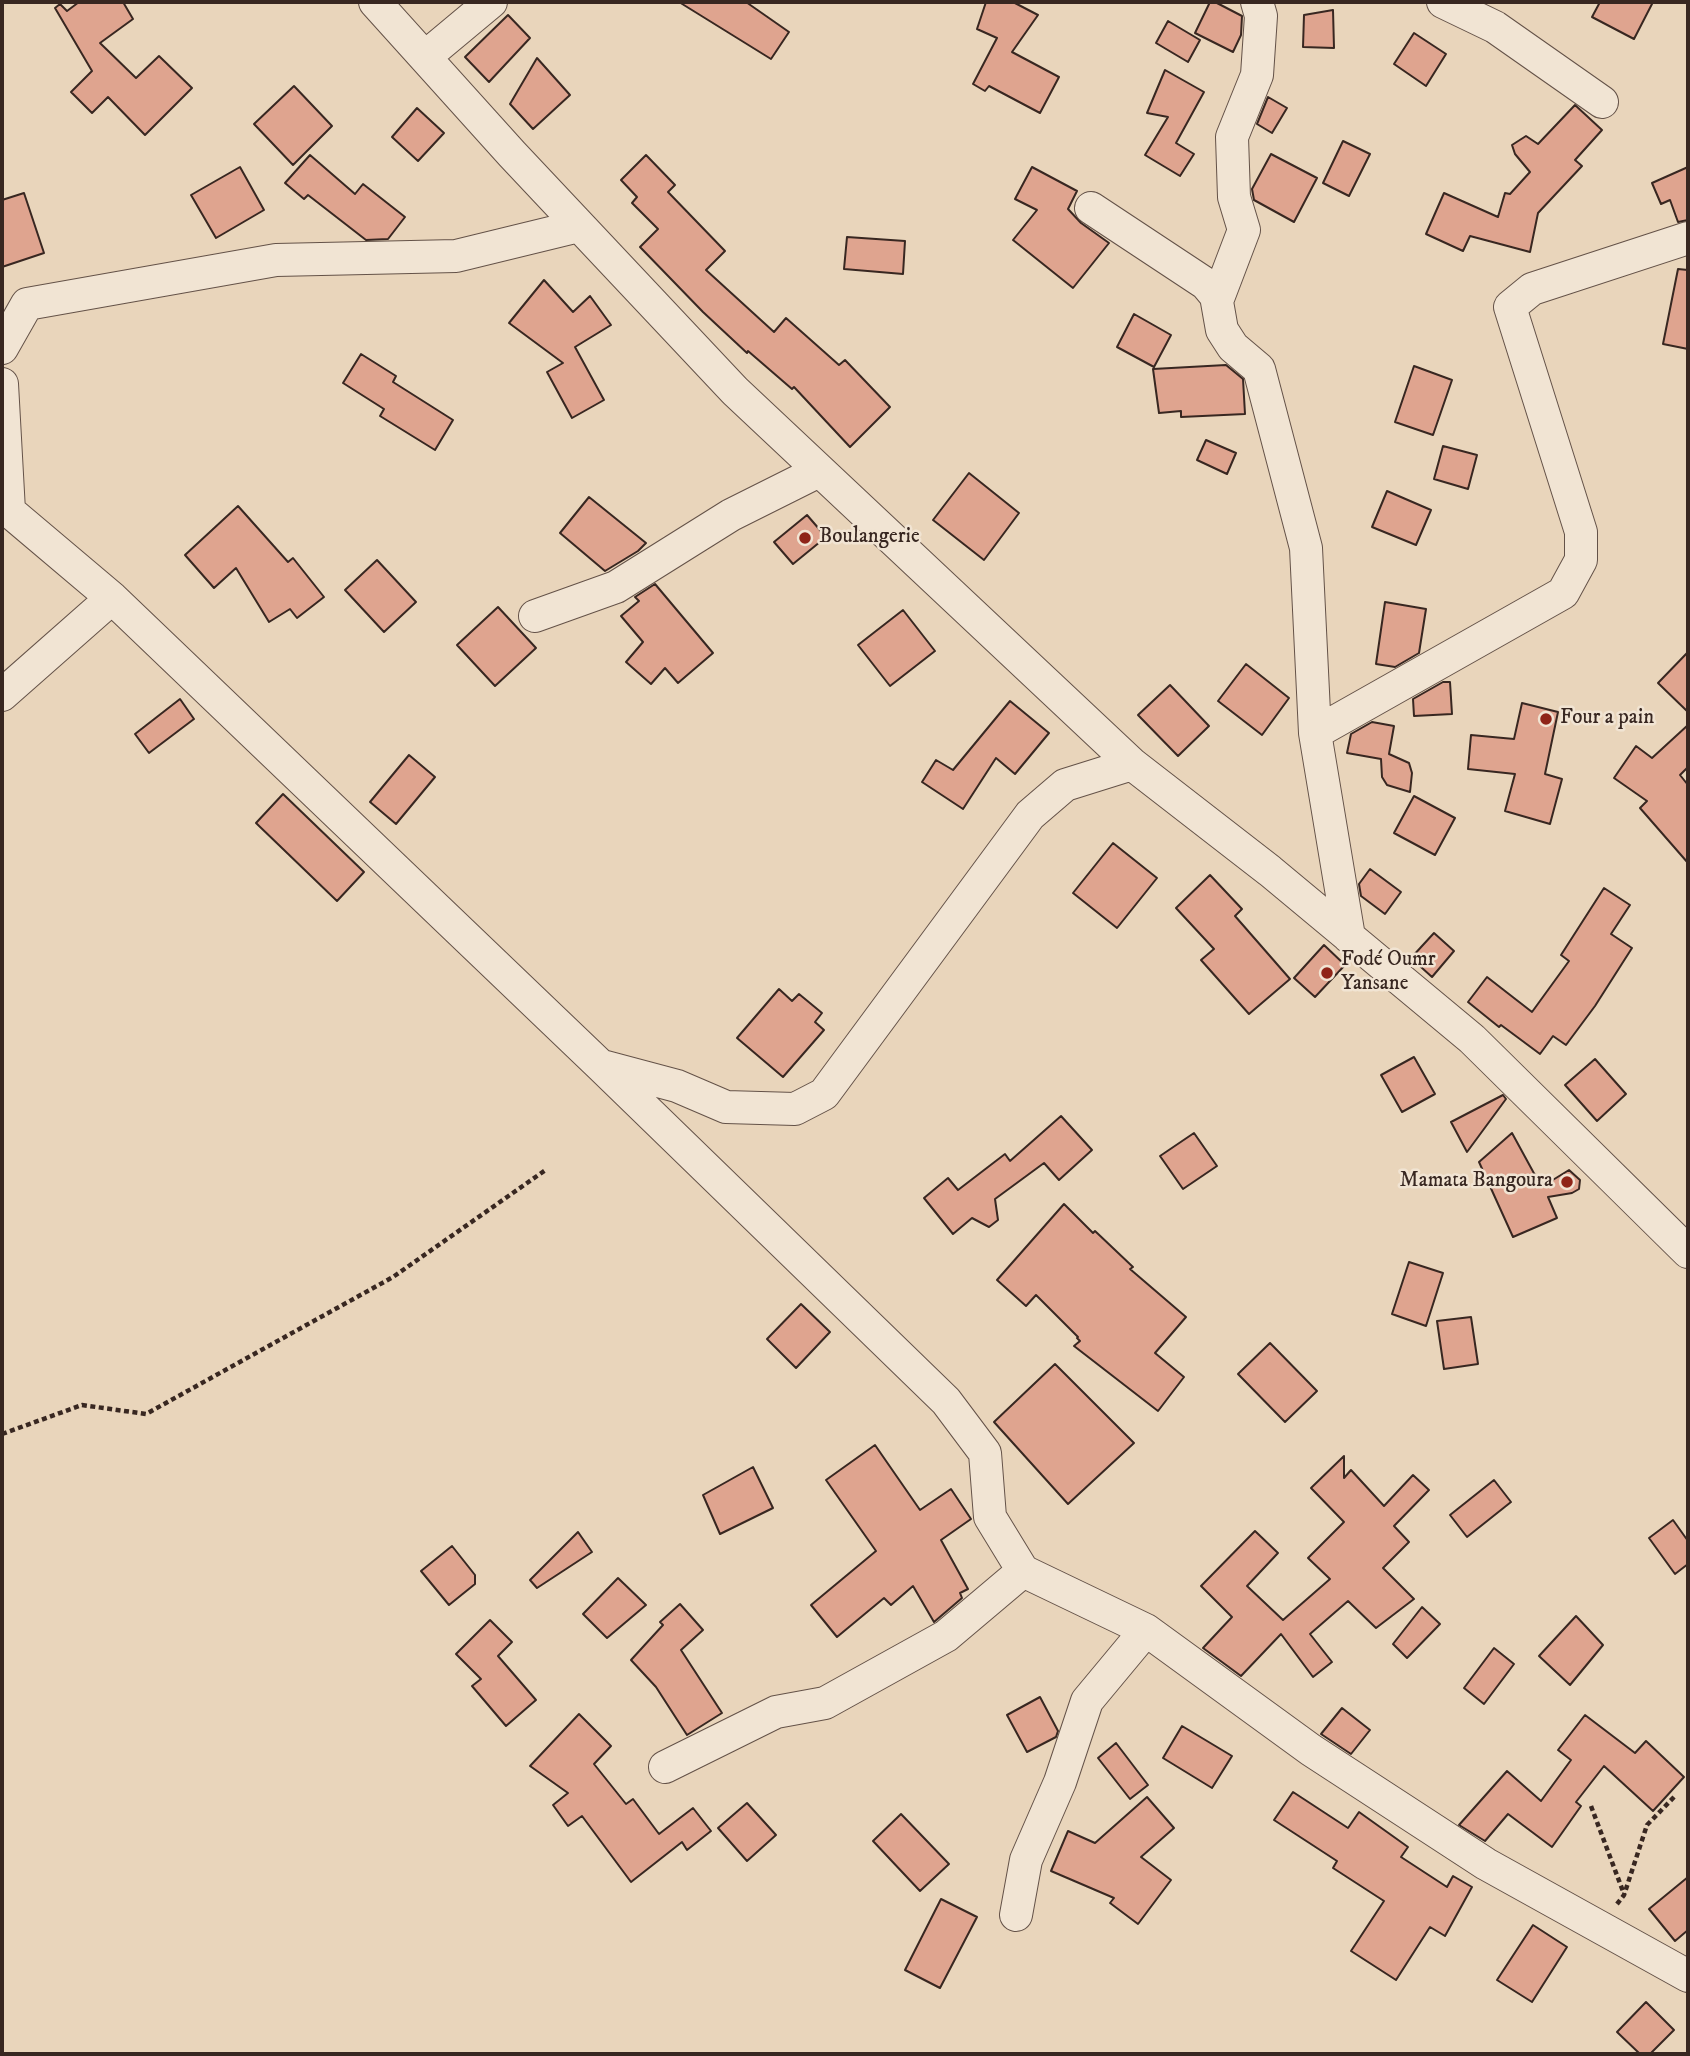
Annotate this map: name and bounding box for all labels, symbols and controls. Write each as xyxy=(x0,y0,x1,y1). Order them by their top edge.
place label: Boulangerie xyxy=(819,525,920,551)
marker: Boulangerie xyxy=(797,530,813,546)
place label: Four a pain xyxy=(1560,706,1654,732)
marker: Four a pain xyxy=(1538,711,1554,727)
place label: Fodé Oumr Yansane xyxy=(1341,948,1436,998)
marker: Fodé Oumr Yansane xyxy=(1319,965,1335,981)
place label: Mamata Bangoura xyxy=(1400,1169,1553,1195)
marker: Mamata Bangoura xyxy=(1559,1174,1575,1190)

